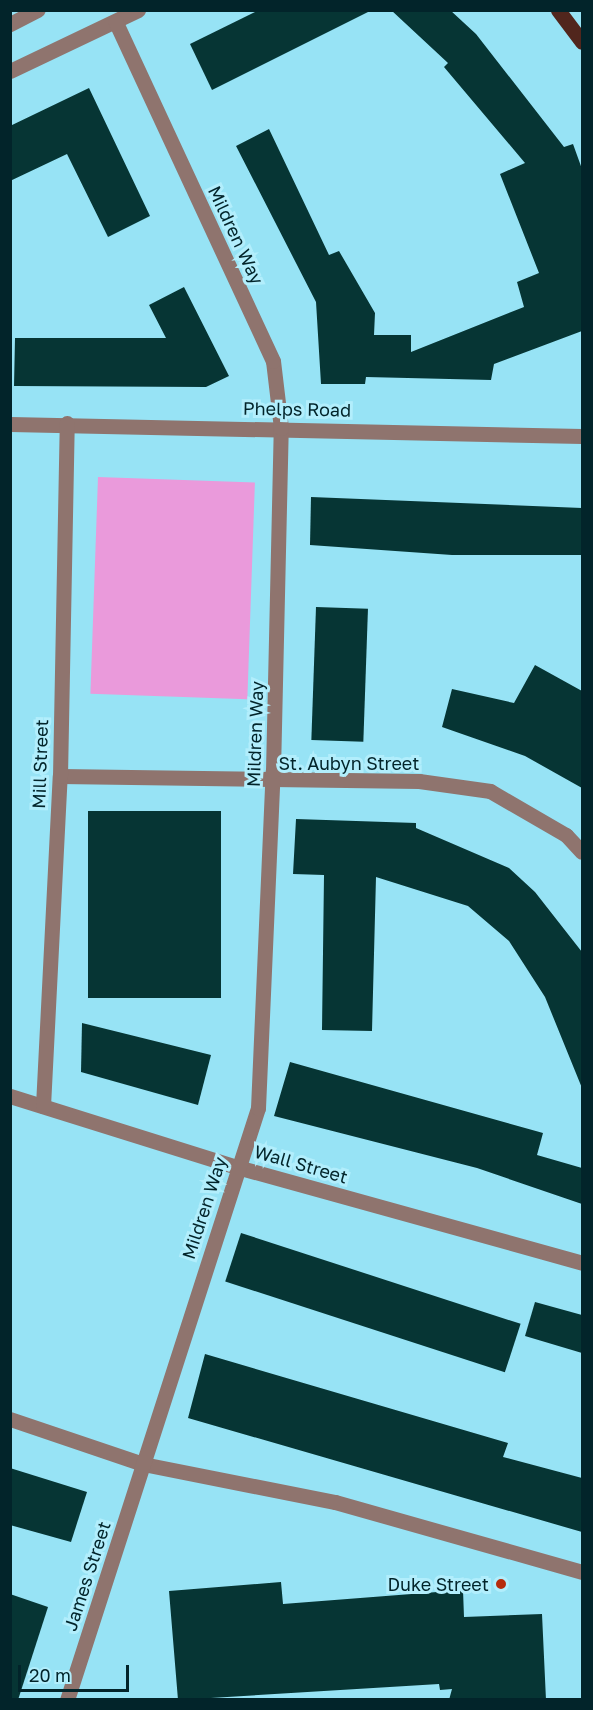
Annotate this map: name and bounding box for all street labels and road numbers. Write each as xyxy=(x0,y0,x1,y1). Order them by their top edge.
street label: Mildren Way xyxy=(204,182,268,288)
street label: Phelps Road xyxy=(243,397,351,421)
street label: Mildren Way xyxy=(242,681,268,787)
street label: Mill Street xyxy=(28,719,52,809)
street label: St. Aubyn Street xyxy=(278,752,420,774)
street label: Wall Street xyxy=(252,1140,350,1188)
street label: Mildren Way xyxy=(177,1154,231,1262)
street label: James Street xyxy=(59,1519,115,1633)

